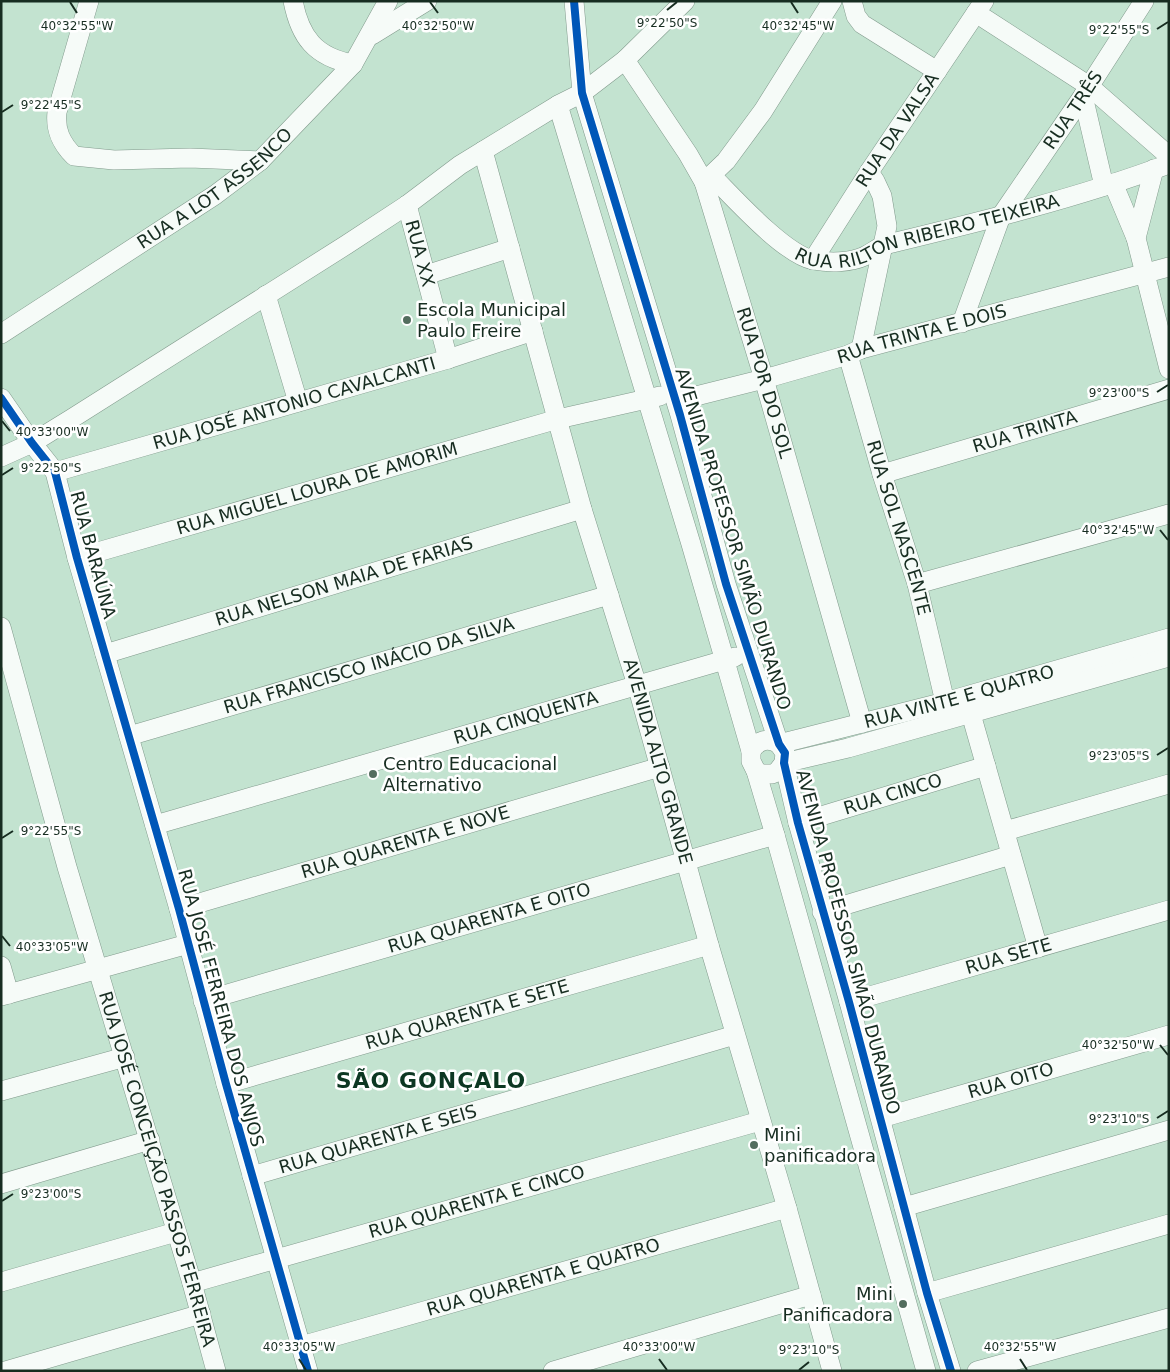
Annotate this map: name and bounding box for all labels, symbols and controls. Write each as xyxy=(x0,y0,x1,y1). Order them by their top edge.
text: 9°22'50"S xyxy=(637,16,697,30)
text: 40°32'55"W xyxy=(41,19,113,33)
text: 40°32'50"W xyxy=(402,19,474,33)
text: 40°32'45"W xyxy=(762,19,834,33)
text: 9°22'55"S xyxy=(1089,23,1149,37)
street label: RUA TRÊS xyxy=(1039,67,1106,153)
street label: RUA DA VALSA xyxy=(851,68,943,191)
text: 9°22'45"S xyxy=(21,98,81,112)
street label: RUA A LOT ASSENCO xyxy=(133,123,296,253)
street label: RUA RILTON RIBEIRO TEIXEIRA xyxy=(792,189,1062,272)
street label: RUA XX xyxy=(401,217,439,289)
place label: Escola Municipal Paulo Freire xyxy=(417,299,566,341)
street label: RUA TRINTA E DOIS xyxy=(835,300,1009,368)
street label: RUA POR DO SOL xyxy=(733,304,797,460)
marker: Escola Municipal Paulo Freire xyxy=(401,314,413,326)
street label: RUA JOSÉ ANTONIO CAVALCANTI xyxy=(150,352,438,453)
street label: AVENIDA PROFESSOR SIMÃO DURANDO xyxy=(671,365,796,712)
text: 9°23'00"S xyxy=(1089,386,1149,400)
street label: RUA TRINTA xyxy=(970,406,1080,457)
text: 40°33'00"W xyxy=(16,425,88,439)
street label: RUA SOL NASCENTE xyxy=(863,437,935,617)
street label: RUA MIGUEL LOURA DE AMORIM xyxy=(174,438,460,539)
text: 9°22'50"S xyxy=(21,461,81,475)
street label: RUA BARAÚNA xyxy=(66,489,121,622)
text: 40°32'45"W xyxy=(1082,523,1154,537)
street label: RUA NELSON MAIA DE FARIAS xyxy=(213,532,475,630)
street label: RUA FRANCISCO INÁCIO DA SILVA xyxy=(221,612,517,718)
street label: AVENIDA ALTO GRANDE xyxy=(619,656,697,867)
street label: RUA VINTE E QUATRO xyxy=(862,660,1056,732)
street label: RUA CINQUENTA xyxy=(451,686,601,748)
text: 9°23'05"S xyxy=(1089,749,1149,763)
place label: Centro Educacional Alternativo xyxy=(383,753,557,795)
street label: AVENIDA PROFESSOR SIMÃO DURANDO xyxy=(792,767,905,1117)
marker: Centro Educacional Alternativo xyxy=(367,768,379,780)
street label: RUA CINCO xyxy=(841,769,944,819)
street label: RUA QUARENTA E NOVE xyxy=(298,801,512,882)
text: 9°22'55"S xyxy=(21,824,81,838)
street label: RUA JOSÉ FERREIRA DOS ANJOS xyxy=(174,867,269,1149)
street label: RUA QUARENTA E OITO xyxy=(385,878,593,957)
street label: RUA SETE xyxy=(963,933,1054,978)
text: 40°33'05"W xyxy=(16,940,88,954)
street label: RUA QUARENTA E SETE xyxy=(363,975,571,1053)
street label: RUA JOSÉ CONCEIÇÃO PASSOS FERREIRA xyxy=(95,989,220,1349)
text: 40°32'50"W xyxy=(1082,1038,1154,1052)
street label: RUA OITO xyxy=(965,1058,1056,1102)
district label: SÃO GONÇALO xyxy=(336,1068,526,1093)
street label: RUA QUARENTA E SEIS xyxy=(276,1100,479,1178)
text: 9°23'10"S xyxy=(1089,1112,1149,1126)
place label: Mini panificadora xyxy=(764,1124,876,1166)
marker: Mini panificadora xyxy=(748,1139,760,1151)
street label: RUA QUARENTA E CINCO xyxy=(366,1161,587,1242)
text: 9°23'00"S xyxy=(21,1187,81,1201)
street label: RUA QUARENTA E QUATRO xyxy=(424,1234,662,1320)
place label: Mini Panificadora xyxy=(782,1283,893,1325)
marker: Mini Panificadora xyxy=(897,1298,909,1310)
text: 40°33'05"W xyxy=(263,1340,335,1354)
text: 40°33'00"W xyxy=(623,1340,695,1354)
text: 40°32'55"W xyxy=(984,1340,1056,1354)
text: 9°23'10"S xyxy=(779,1343,839,1357)

